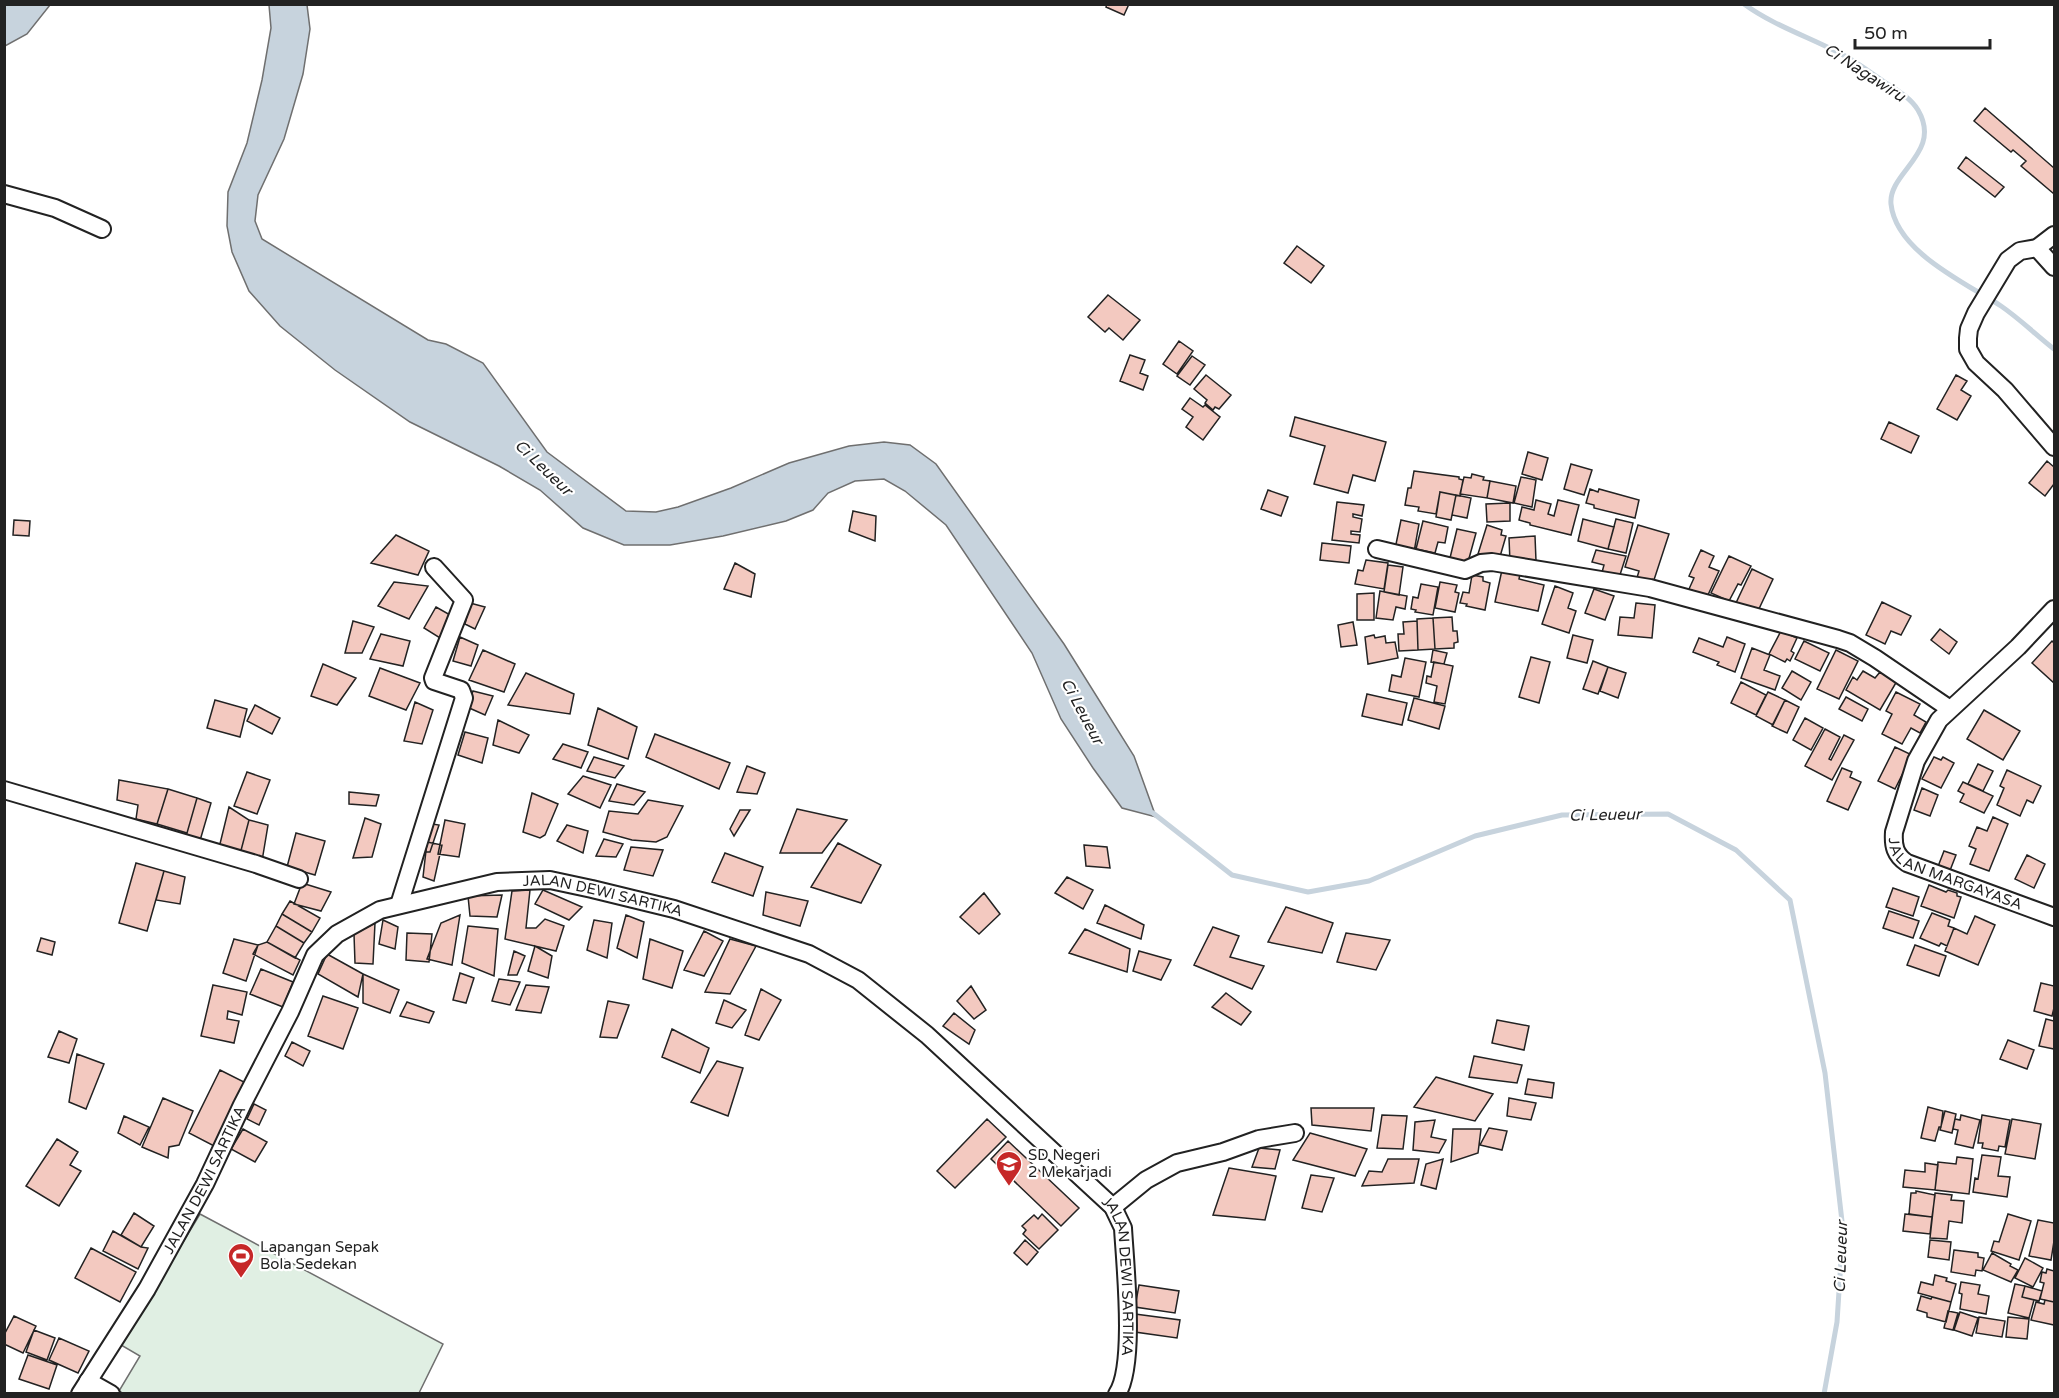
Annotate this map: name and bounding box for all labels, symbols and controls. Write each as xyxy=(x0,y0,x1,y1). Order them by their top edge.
scale bar xyxy=(1855,12,1990,50)
text: 50 m xyxy=(1864,22,1908,44)
water label: Ci Nagawiru xyxy=(1820,39,1910,107)
water label: Ci Leueur xyxy=(510,435,578,501)
water label: Ci Leueur xyxy=(1056,675,1109,750)
water label: Ci Leueur xyxy=(1569,804,1643,826)
street label: JALAN MARGAYASA xyxy=(1885,837,2025,914)
street label: JALAN DEWI SARTIKA xyxy=(522,871,685,920)
street label: JALAN DEWI SARTIKA xyxy=(159,1103,249,1257)
place label: SD Negeri 2 Mekarjadi xyxy=(1028,1146,1112,1181)
school or university icon: SD Negeri 2 Mekarjadi xyxy=(994,1149,1024,1187)
street label: JALAN DEWI SARTIKA xyxy=(1098,1192,1137,1357)
water label: Ci Leueur xyxy=(1830,1219,1852,1293)
place label: Lapangan Sepak Bola Sedekan xyxy=(260,1238,379,1273)
sports icon: Lapangan Sepak Bola Sedekan xyxy=(226,1241,256,1279)

